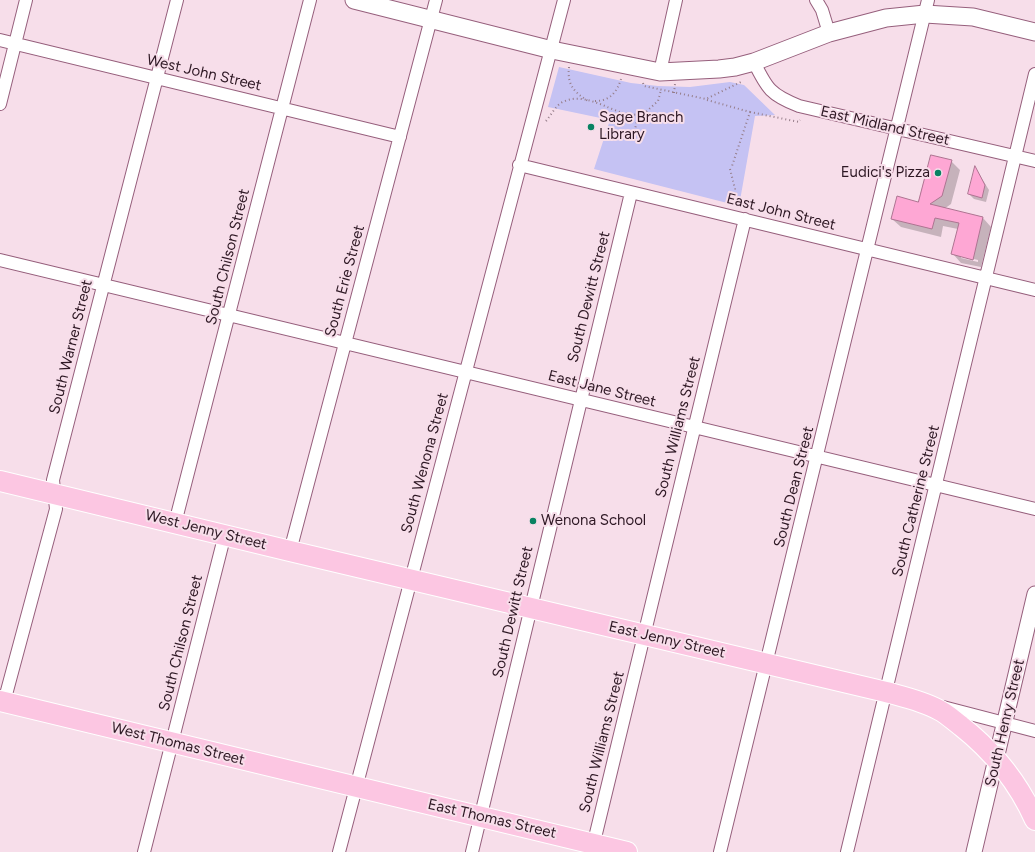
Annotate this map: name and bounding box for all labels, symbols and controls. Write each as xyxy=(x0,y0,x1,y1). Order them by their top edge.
street label: West John Street xyxy=(145,51,263,95)
street label: East Midland Street xyxy=(819,102,951,150)
place label: Sage Branch Library xyxy=(599,109,683,144)
marker: Sage Branch Library xyxy=(586,122,596,132)
place label: Eudici's Pizza xyxy=(841,164,930,182)
marker: Eudici's Pizza xyxy=(933,168,943,178)
street label: South Chilson Street xyxy=(202,187,254,327)
street label: East John Street xyxy=(725,190,837,234)
street label: South Erie Street xyxy=(321,223,369,339)
street label: South Dewitt Street xyxy=(564,230,614,364)
street label: South Warner Street xyxy=(46,278,96,416)
street label: South Williams Street xyxy=(652,354,704,500)
street label: East Jane Street xyxy=(546,367,658,411)
street label: South Wenona Street xyxy=(398,391,452,535)
street label: South Catherine Street xyxy=(888,423,944,579)
street label: South Dean Street xyxy=(770,425,818,549)
street label: West Jenny Street xyxy=(143,506,269,554)
place label: Wenona School xyxy=(541,512,646,530)
marker: Wenona School xyxy=(528,516,538,526)
street label: South Dewitt Street xyxy=(489,544,537,680)
street label: South Chilson Street xyxy=(155,573,207,713)
street label: East Jenny Street xyxy=(607,618,727,662)
street label: South Henry Street xyxy=(982,657,1028,789)
street label: South Williams Street xyxy=(576,669,628,815)
street label: West Thomas Street xyxy=(109,719,247,769)
street label: East Thomas Street xyxy=(426,795,558,843)

